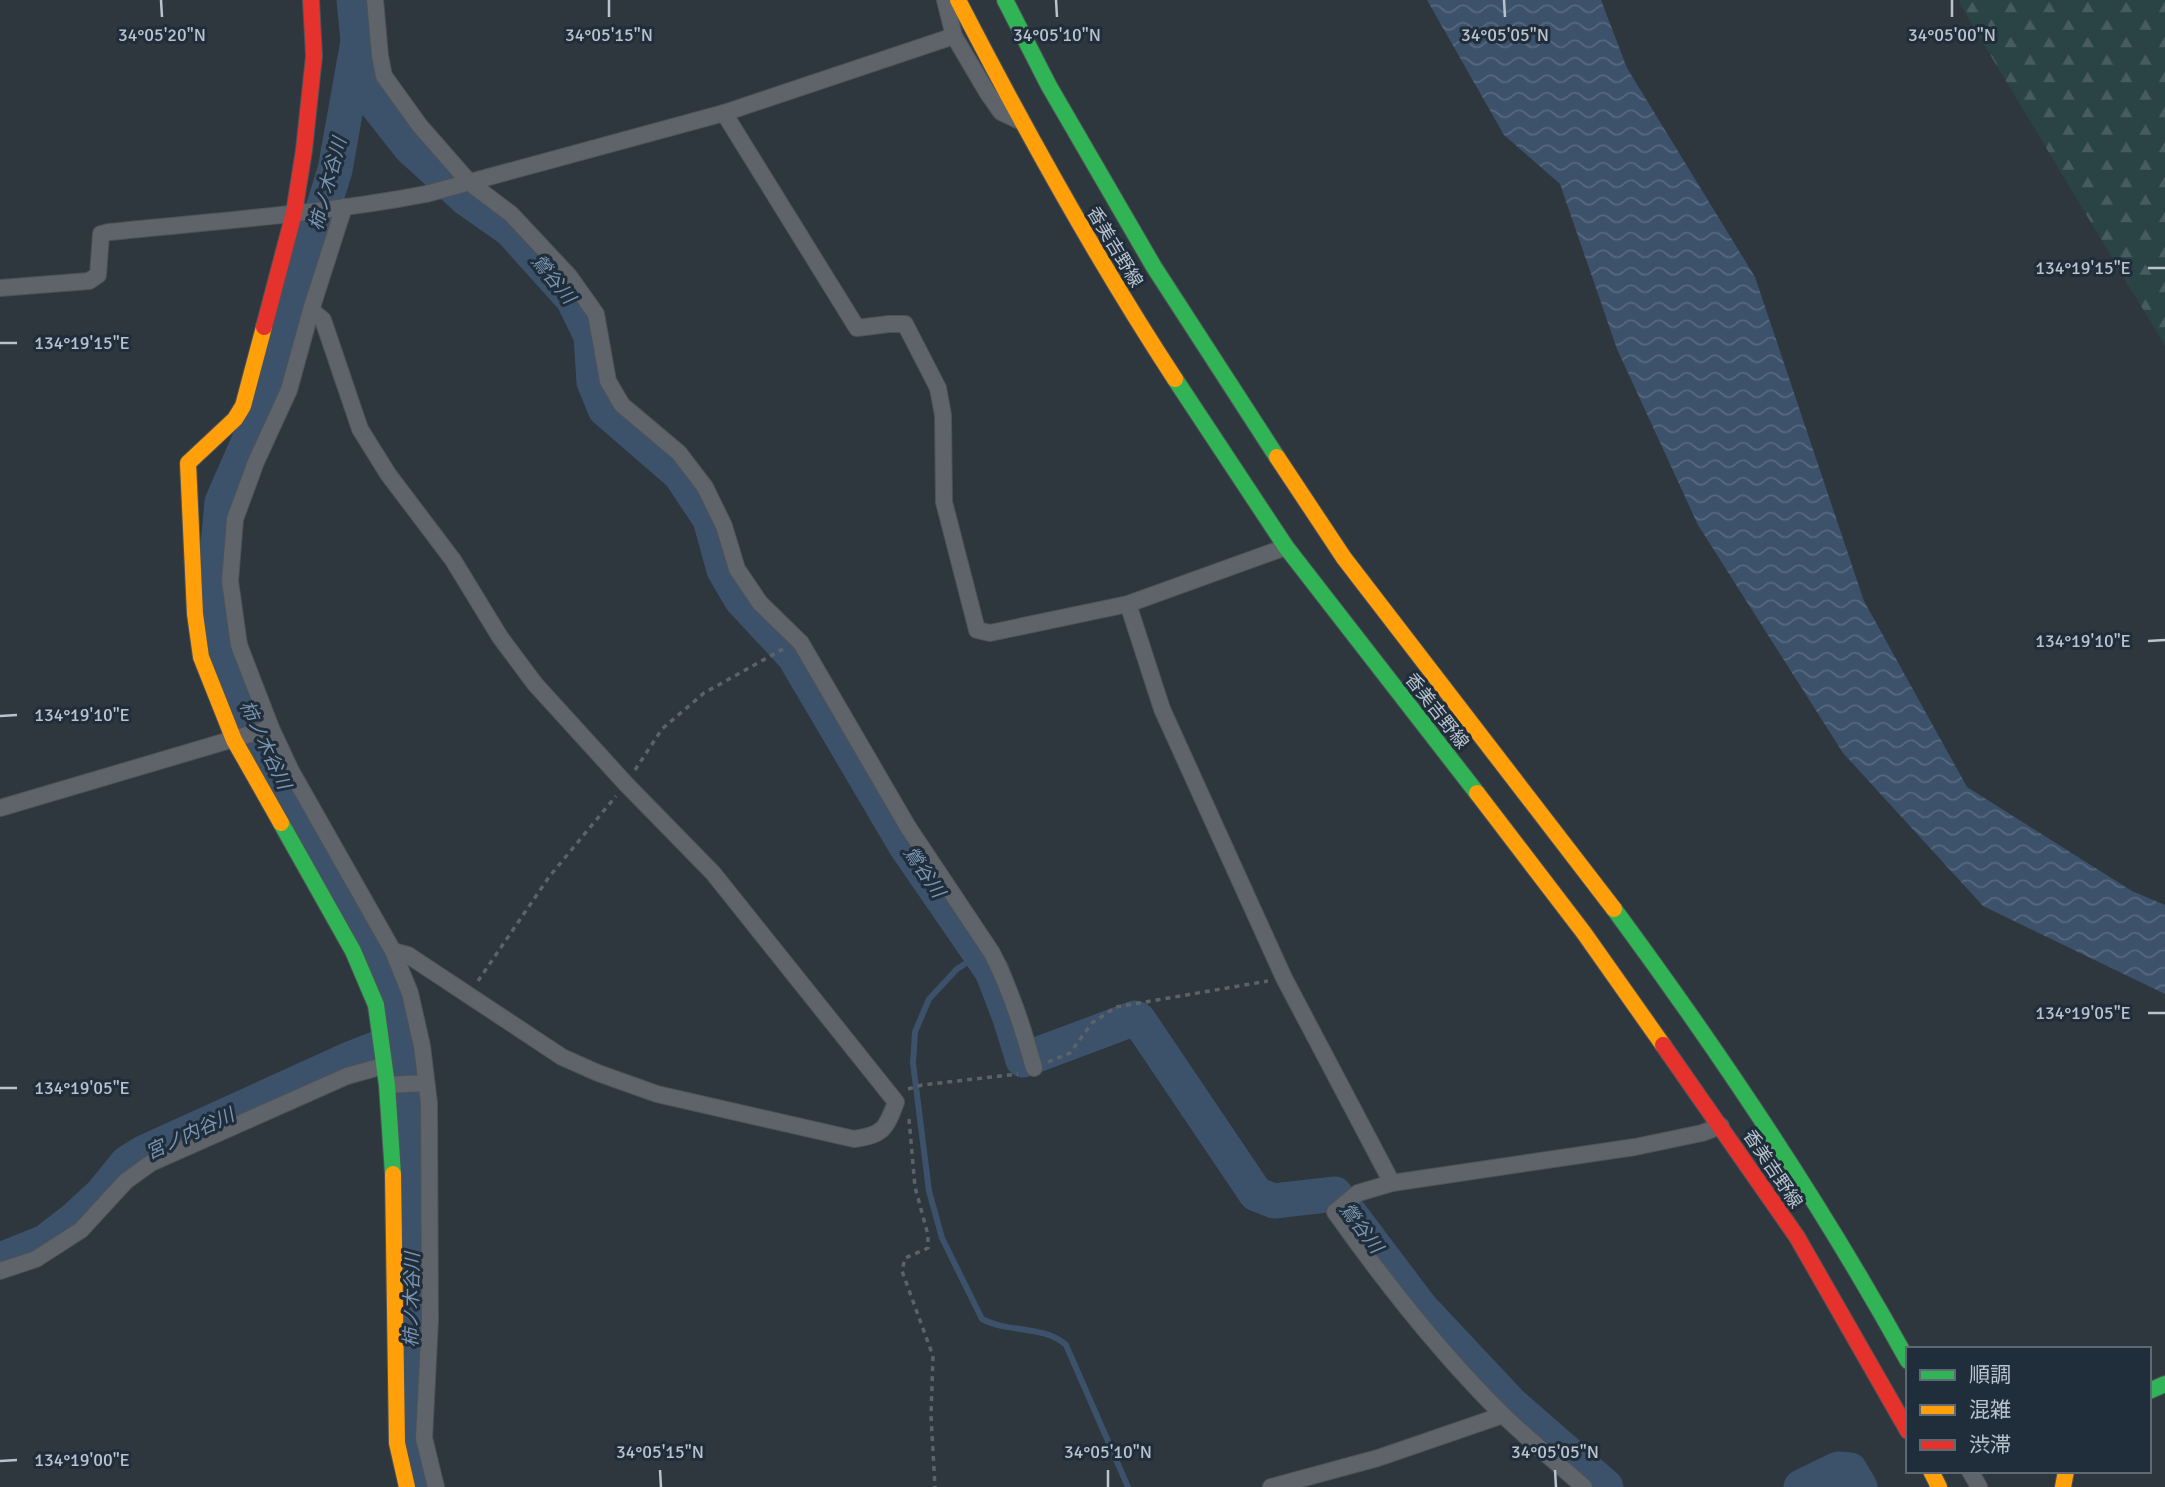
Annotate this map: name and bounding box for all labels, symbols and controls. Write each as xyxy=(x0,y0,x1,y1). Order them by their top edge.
text: 34°05'20"N xyxy=(118,24,206,46)
text: 34°05'15"N xyxy=(565,24,653,46)
text: 34°05'10"N xyxy=(1013,24,1101,46)
text: 34°05'05"N xyxy=(1461,24,1549,46)
text: 34°05'00"N xyxy=(1908,24,1996,46)
water label: 柿ノ木谷川 xyxy=(304,133,352,233)
street label: 香美吉野線 xyxy=(1082,203,1148,291)
water label: 鶯谷川 xyxy=(526,249,582,310)
text: 134°19'15"E xyxy=(2035,257,2131,279)
text: 134°19'15"E xyxy=(34,332,130,354)
text: 134°19'10"E xyxy=(2035,630,2131,652)
street label: 香美吉野線 xyxy=(1401,669,1473,753)
water label: 柿ノ木谷川 xyxy=(234,697,297,795)
text: 134°19'10"E xyxy=(34,704,130,726)
water label: 鶯谷川 xyxy=(898,842,951,904)
text: 134°19'05"E xyxy=(2035,1002,2131,1024)
text: 134°19'05"E xyxy=(34,1077,130,1099)
water label: 宮ノ内谷川 xyxy=(142,1102,240,1165)
street label: 香美吉野線 xyxy=(1739,1126,1807,1212)
water label: 鶯谷川 xyxy=(1334,1198,1389,1260)
water label: 柿ノ木谷川 xyxy=(399,1250,425,1348)
legend xyxy=(1906,1347,2151,1473)
text: 順調 xyxy=(1969,1362,2011,1388)
text: 混雑 xyxy=(1969,1397,2011,1423)
text: 渋滞 xyxy=(1969,1432,2011,1458)
text: 34°05'15"N xyxy=(616,1441,704,1463)
text: 34°05'10"N xyxy=(1064,1441,1152,1463)
text: 34°05'05"N xyxy=(1511,1441,1599,1463)
text: 134°19'00"E xyxy=(34,1449,130,1471)

